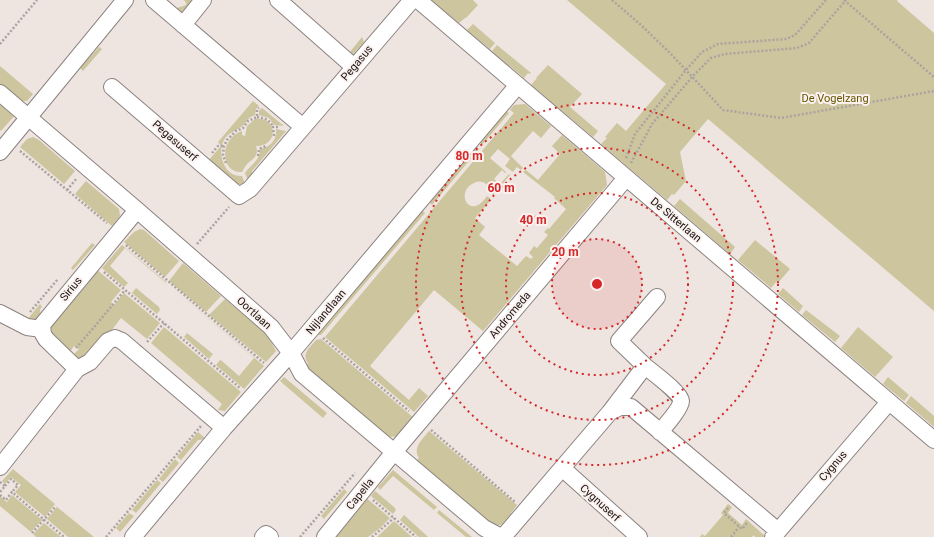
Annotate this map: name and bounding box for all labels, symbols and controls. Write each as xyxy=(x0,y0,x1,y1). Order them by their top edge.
street label: Pegasus xyxy=(338,42,376,83)
park label: De Vogelzang xyxy=(801,92,869,105)
street label: Pegasuserf xyxy=(150,118,200,164)
text: 80 m xyxy=(455,149,483,163)
text: 60 m xyxy=(487,181,515,195)
street label: De Sitterlaan xyxy=(648,195,704,245)
text: 40 m xyxy=(519,213,547,227)
text: 20 m xyxy=(551,245,579,259)
street label: Sirius xyxy=(57,274,85,304)
centre of rings xyxy=(590,277,604,291)
street label: Nijlandlaan xyxy=(303,287,349,337)
street label: Andromeda xyxy=(487,289,533,341)
street label: Oortlaan xyxy=(234,294,274,332)
street label: Cygnus xyxy=(816,448,850,484)
street label: Capella xyxy=(343,476,377,512)
street label: Cygnuserf xyxy=(577,482,623,525)

